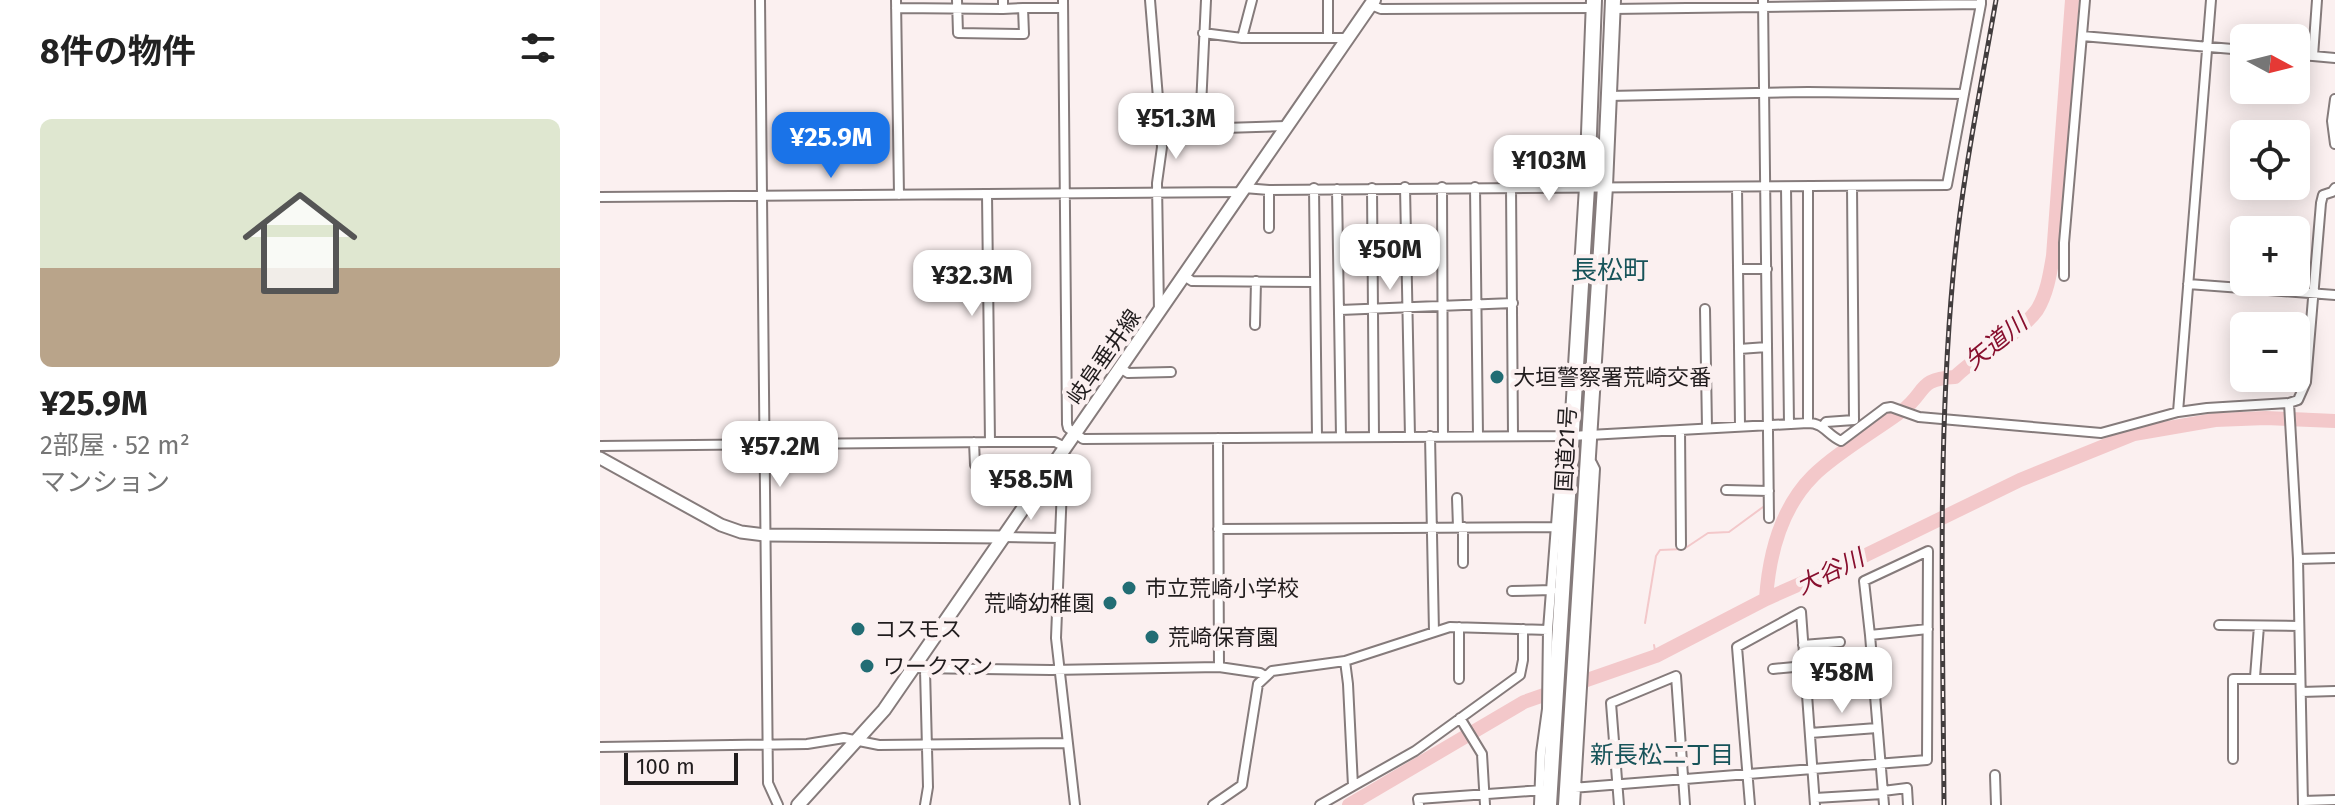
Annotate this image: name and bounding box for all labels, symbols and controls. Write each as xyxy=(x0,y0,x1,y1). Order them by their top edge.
north arrow xyxy=(2230,24,2310,104)
map controls xyxy=(2230,24,2310,392)
icon: filters xyxy=(516,26,560,70)
text: 8件の物件 xyxy=(40,31,196,72)
pin: ¥51.3M xyxy=(1111,93,1241,161)
text: ¥51.3M xyxy=(1136,103,1216,134)
pin: ¥25.9M xyxy=(766,112,896,180)
button: locate xyxy=(2230,120,2310,200)
text: ¥25.9M xyxy=(790,122,872,153)
pin: ¥103M xyxy=(1493,135,1605,203)
text: ¥103M xyxy=(1512,145,1586,176)
icon: home xyxy=(228,171,372,315)
button: + xyxy=(2230,216,2310,296)
pin: ¥50M xyxy=(1343,224,1437,292)
text: ¥50M xyxy=(1358,234,1422,265)
pin: ¥32.3M xyxy=(907,250,1037,318)
district label: 長松町 xyxy=(1571,255,1649,286)
text: ¥32.3M xyxy=(931,260,1013,291)
street label: 岐阜垂井線 xyxy=(1061,304,1147,410)
water label: 矢道川 xyxy=(1959,307,2035,376)
button: − xyxy=(2230,312,2310,392)
place label: 大垣警察署荒崎交番 xyxy=(1513,364,1711,391)
marker: 大垣警察署荒崎交番 xyxy=(1488,368,1506,386)
text: ¥25.9M xyxy=(40,383,148,424)
street label: 国道21号 xyxy=(1550,405,1582,493)
pin: ¥57.2M xyxy=(715,421,845,489)
text: 2部屋 · 52 m² xyxy=(40,430,190,461)
text: ¥57.2M xyxy=(740,431,820,462)
pin: ¥58.5M xyxy=(966,454,1096,522)
text: ¥58.5M xyxy=(989,464,1073,495)
text: マンション xyxy=(40,467,170,498)
water label: 大谷川 xyxy=(1792,542,1871,600)
place label: 市立荒崎小学校 xyxy=(1145,575,1299,602)
marker: 市立荒崎小学校 xyxy=(1120,579,1138,597)
place label: 荒崎幼稚園 xyxy=(984,590,1094,617)
marker: 荒崎幼稚園 xyxy=(1101,594,1119,612)
place label: コスモス xyxy=(874,616,962,643)
marker: コスモス xyxy=(849,620,867,638)
place label: 荒崎保育園 xyxy=(1168,624,1278,651)
marker: 荒崎保育園 xyxy=(1143,628,1161,646)
pin: ¥58M xyxy=(1795,647,1889,715)
place label: ワークマン xyxy=(883,653,993,680)
marker: ワークマン xyxy=(858,657,876,675)
text: ¥58M xyxy=(1810,657,1874,688)
district label: 新長松二丁目 xyxy=(1590,741,1734,769)
scale bar xyxy=(624,749,738,785)
text: 100 m xyxy=(636,753,695,780)

